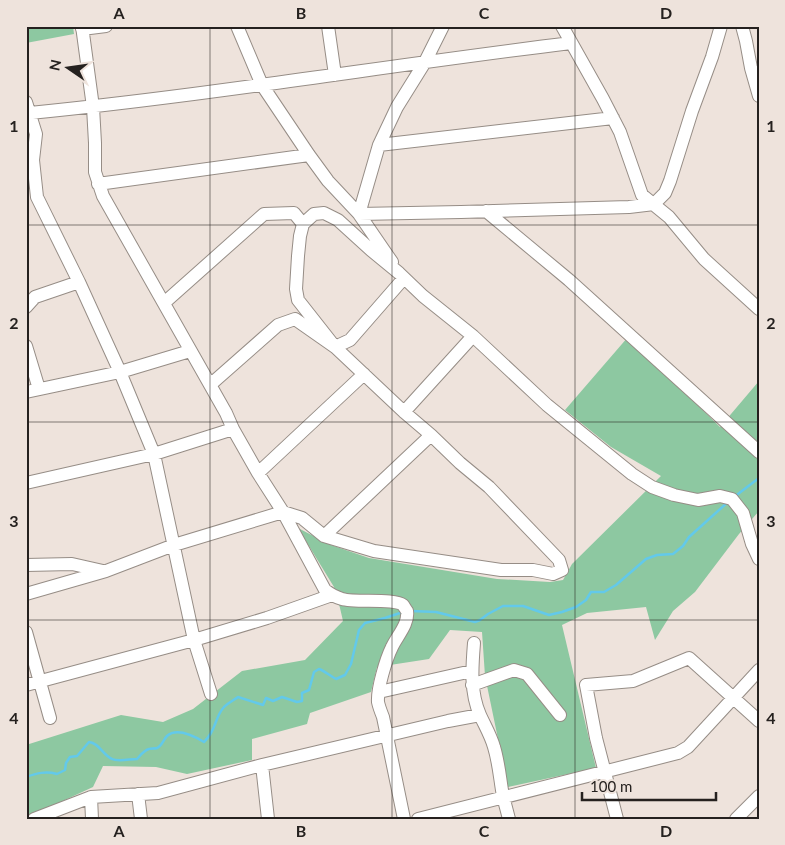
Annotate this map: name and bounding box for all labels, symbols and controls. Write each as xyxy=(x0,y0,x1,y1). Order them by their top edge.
text: A xyxy=(112,3,125,22)
text: B xyxy=(296,3,306,22)
text: C xyxy=(479,3,490,22)
text: D xyxy=(660,3,672,22)
north arrow xyxy=(42,42,92,92)
text: N xyxy=(45,58,64,72)
text: 1 xyxy=(9,116,19,135)
text: 1 xyxy=(766,116,776,135)
text: 2 xyxy=(9,313,19,332)
text: 2 xyxy=(766,313,776,332)
text: 3 xyxy=(9,511,19,530)
text: 3 xyxy=(766,511,776,530)
text: 4 xyxy=(9,708,19,727)
text: 4 xyxy=(766,708,776,727)
scale bar xyxy=(582,770,716,802)
text: 100 m xyxy=(590,777,632,795)
text: A xyxy=(112,821,125,840)
text: B xyxy=(296,821,306,840)
text: C xyxy=(479,821,490,840)
text: D xyxy=(660,821,672,840)

